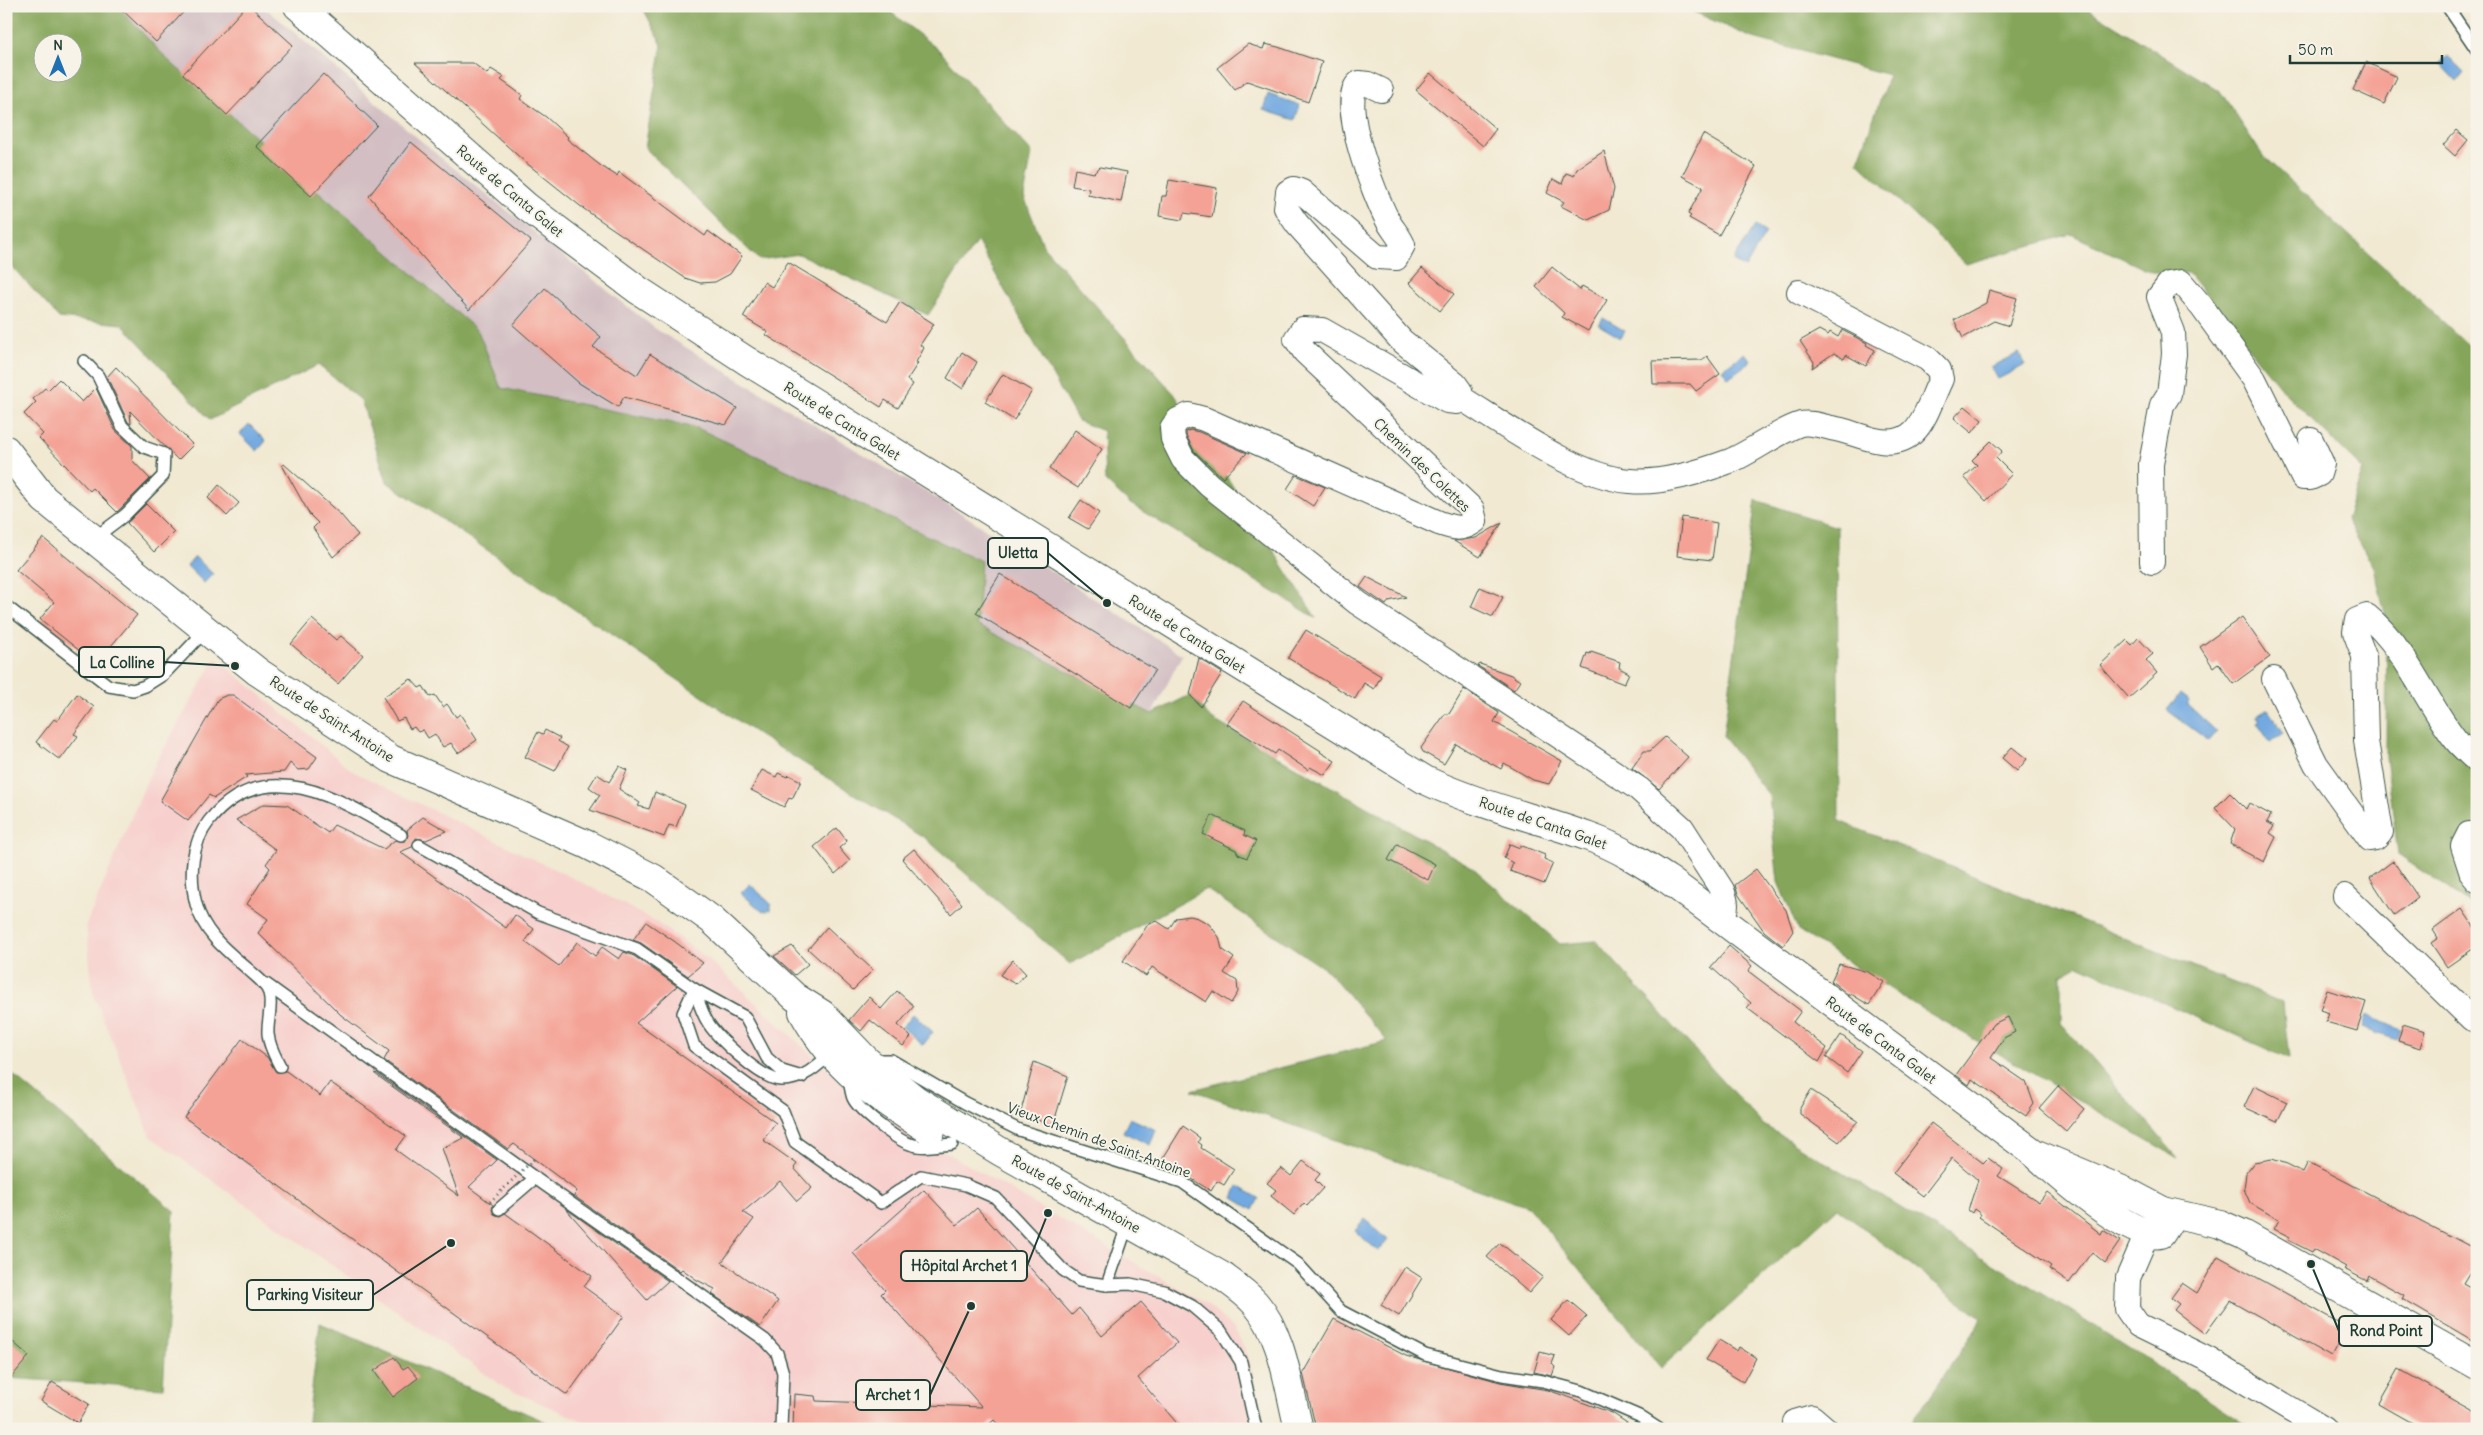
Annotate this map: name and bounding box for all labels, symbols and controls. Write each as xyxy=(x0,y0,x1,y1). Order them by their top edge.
north arrow xyxy=(32,32,82,82)
scale bar xyxy=(2290,32,2443,64)
text: N xyxy=(53,36,63,54)
text: 50 m xyxy=(2298,40,2333,59)
street label: Route de Canta Galet xyxy=(453,141,567,241)
street label: Route de Canta Galet xyxy=(780,378,904,464)
street label: Chemin des Colettes xyxy=(1370,414,1474,516)
callout: Uletta xyxy=(988,538,1048,568)
text: Uletta xyxy=(998,543,1039,562)
street label: Route de Canta Galet xyxy=(1125,591,1249,677)
callout: La Colline xyxy=(79,647,164,677)
text: La Colline xyxy=(89,653,155,672)
street label: Route de Saint-Antoine xyxy=(266,672,398,766)
street label: Route de Canta Galet xyxy=(1477,793,1610,853)
street label: Route de Canta Galet xyxy=(1822,993,1940,1088)
street label: Vieux Chemin de Saint-Antoine xyxy=(1005,1098,1193,1182)
street label: Route de Saint-Antoine xyxy=(1008,1151,1144,1237)
callout: Hôpital Archet 1 xyxy=(901,1251,1027,1281)
text: Hôpital Archet 1 xyxy=(911,1256,1017,1276)
callout: Parking Visiteur xyxy=(247,1280,373,1310)
text: Parking Visiteur xyxy=(257,1285,364,1305)
callout: Rond Point xyxy=(2339,1316,2432,1346)
text: Rond Point xyxy=(2349,1321,2423,1340)
callout: Archet 1 xyxy=(856,1380,930,1410)
text: Archet 1 xyxy=(866,1385,920,1404)

